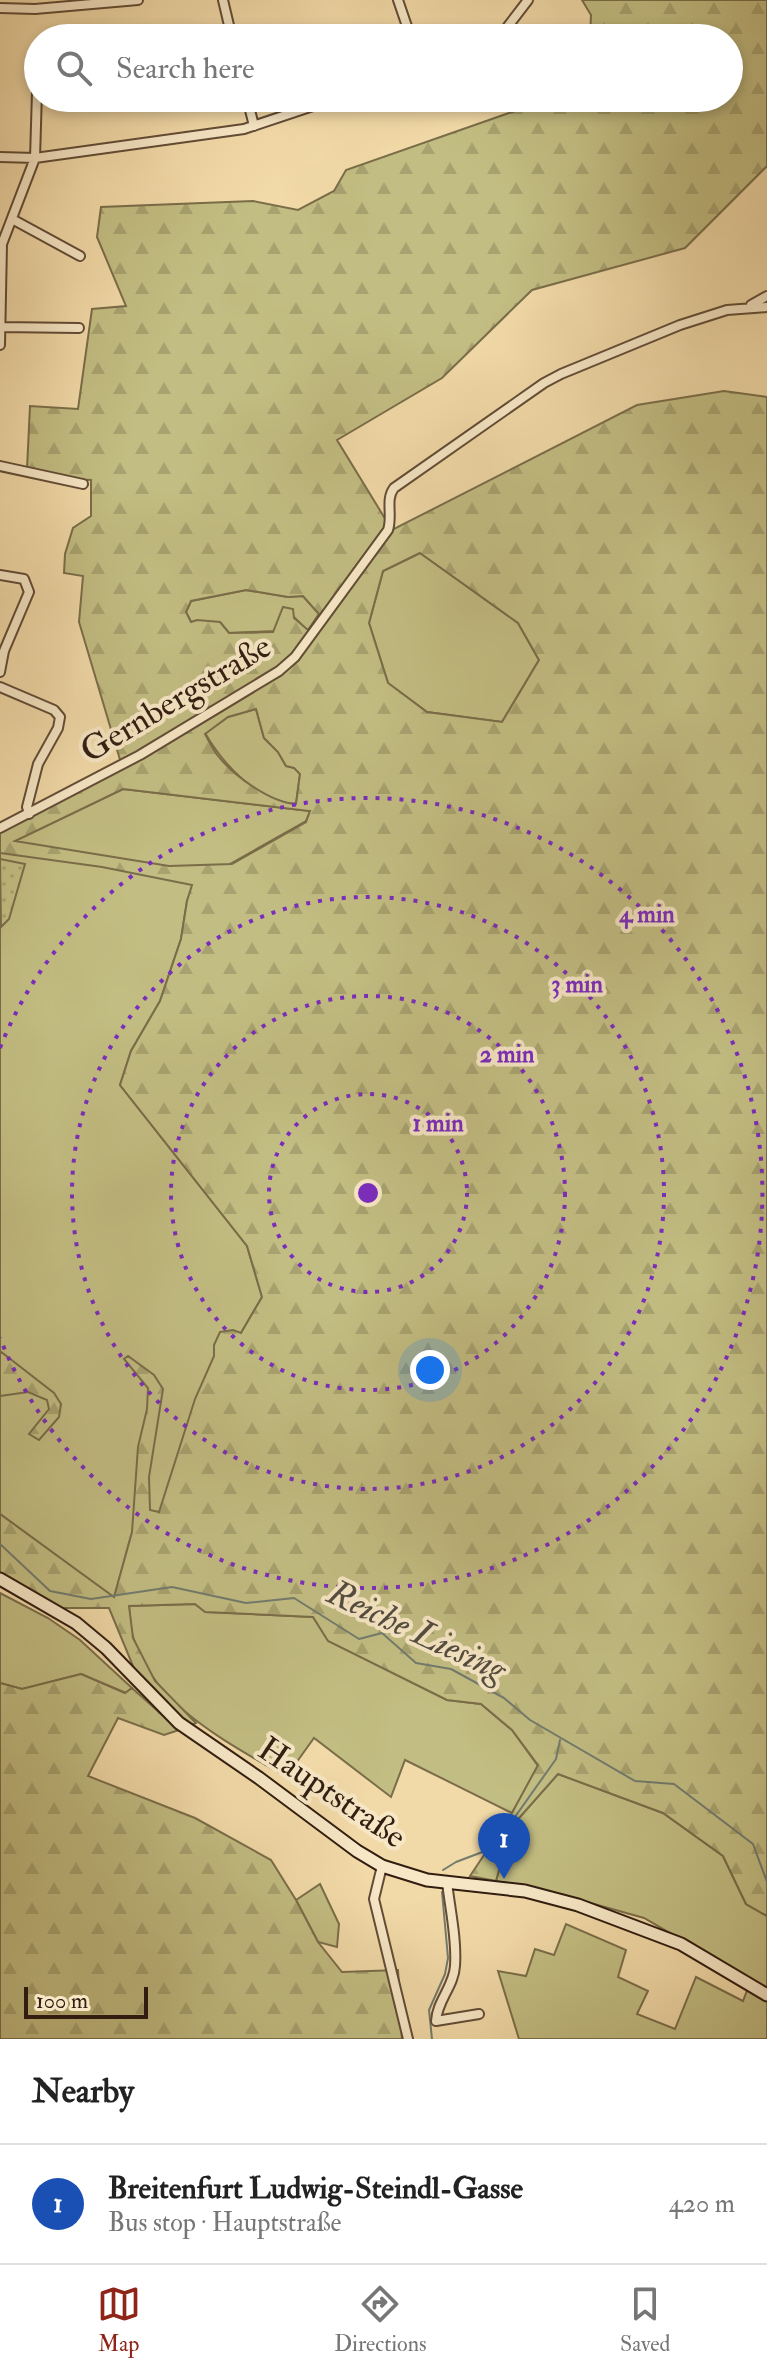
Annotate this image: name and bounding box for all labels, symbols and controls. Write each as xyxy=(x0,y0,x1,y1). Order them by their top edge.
search box xyxy=(24,24,743,112)
icon: search xyxy=(52,46,96,90)
text: Search here xyxy=(116,50,255,87)
street label: Gernbergstraße xyxy=(73,625,279,773)
text: 4 min xyxy=(618,899,675,930)
text: 3 min xyxy=(551,969,603,1000)
text: 2 min xyxy=(480,1039,535,1070)
text: 1 min xyxy=(413,1108,464,1139)
centre of rings xyxy=(354,1179,382,1207)
your location xyxy=(410,1350,450,1390)
water label: Reiche Liesing xyxy=(320,1570,515,1693)
street label: Hauptstraße xyxy=(250,1728,414,1858)
pin: 1 xyxy=(478,1813,530,1879)
scale bar xyxy=(24,1983,148,2019)
text: 100 m xyxy=(36,1987,88,2015)
text: Nearby xyxy=(32,2070,134,2113)
text: Breitenfurt Ludwig-Steindl-Gasse xyxy=(108,2170,523,2207)
text: 1 xyxy=(53,2188,63,2220)
text: 420 m xyxy=(669,2188,735,2220)
text: Bus stop · Hauptstraße xyxy=(108,2207,341,2239)
tab: Map xyxy=(97,2282,141,2358)
tab: Directions xyxy=(334,2282,427,2358)
tab: Saved xyxy=(620,2282,670,2358)

